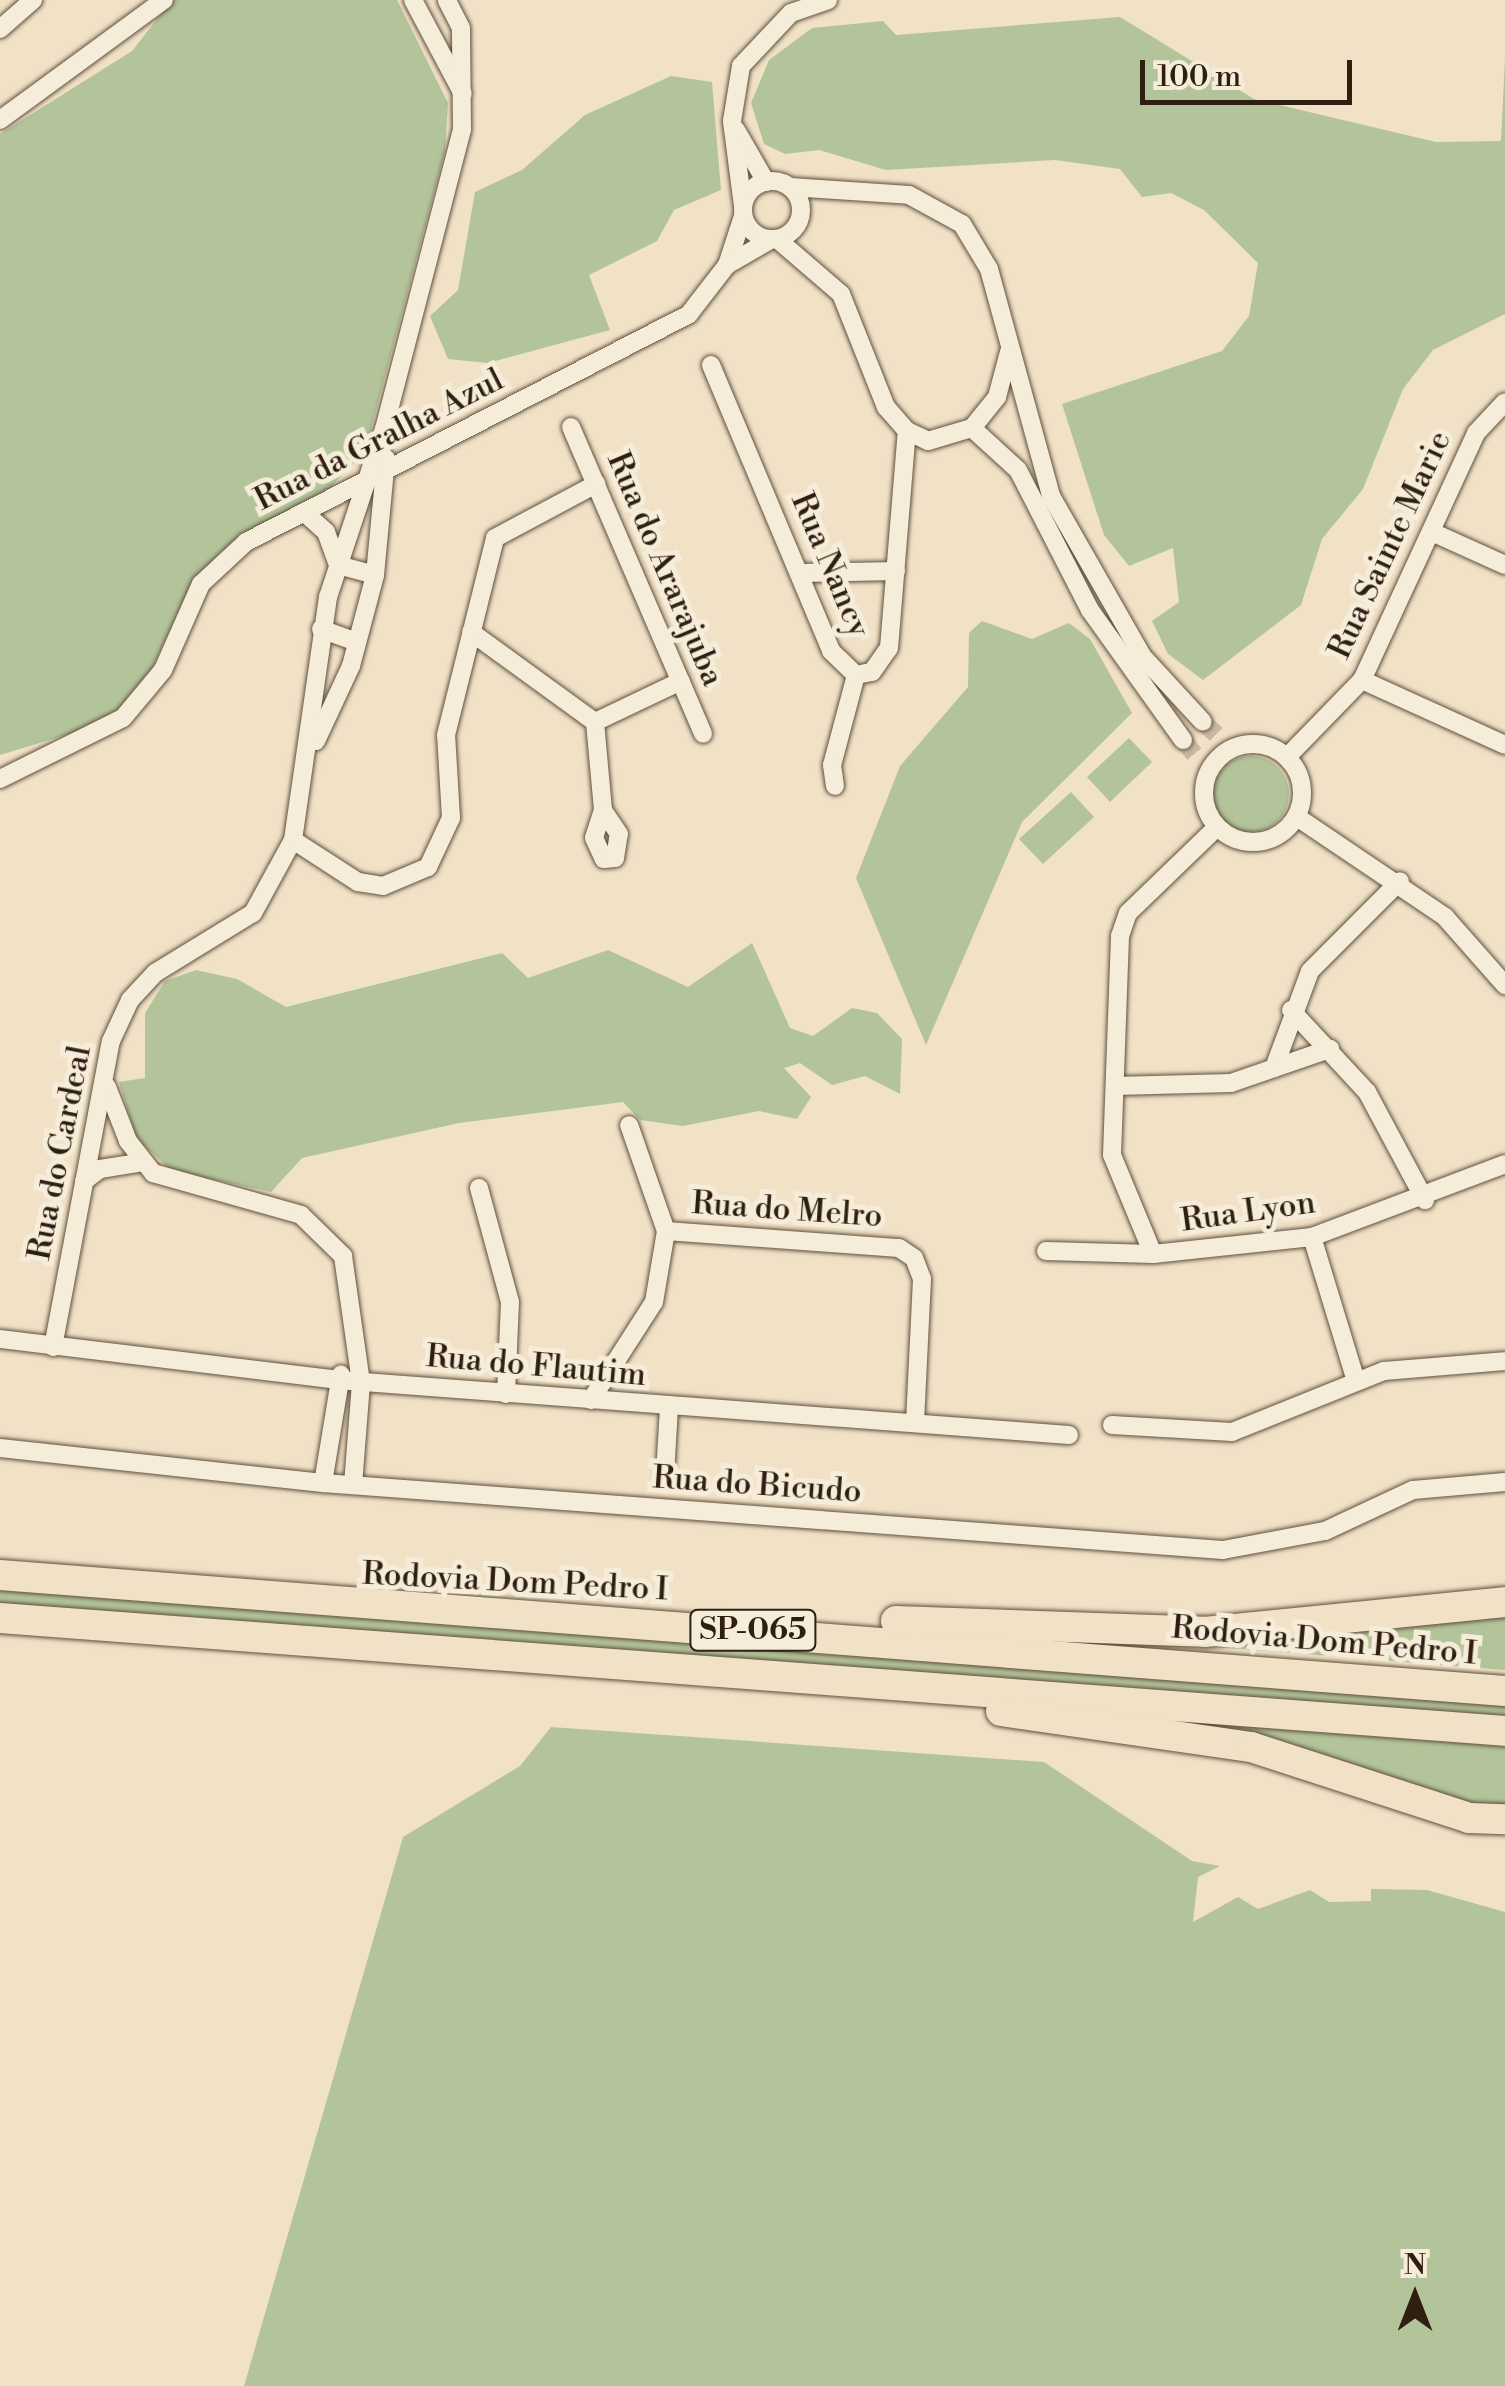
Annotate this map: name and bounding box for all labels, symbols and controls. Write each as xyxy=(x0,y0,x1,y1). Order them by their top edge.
scale bar xyxy=(1145,40,1358,102)
text: 100 m xyxy=(1157,58,1241,96)
street label: Rua da Gralha Azul xyxy=(248,361,510,519)
street label: Rua Sainte Marie xyxy=(1320,425,1460,665)
street label: Rua do Ararajuba xyxy=(598,446,732,692)
street label: Rua Nancy xyxy=(782,487,878,643)
street label: Rua do Cardeal xyxy=(20,1043,100,1263)
street label: Rua do Melro xyxy=(690,1184,884,1236)
street label: Rua Lyon xyxy=(1178,1184,1318,1240)
street label: Rua do Flautim xyxy=(424,1337,648,1395)
street label: Rua do Bicudo xyxy=(651,1459,863,1511)
street label: Rodovia Dom Pedro I xyxy=(361,1555,669,1609)
road number: SP-065 xyxy=(688,1605,818,1655)
street label: Rodovia Dom Pedro I xyxy=(1170,1609,1478,1673)
north arrow xyxy=(1365,2246,1465,2346)
text: N xyxy=(1404,2248,1426,2283)

